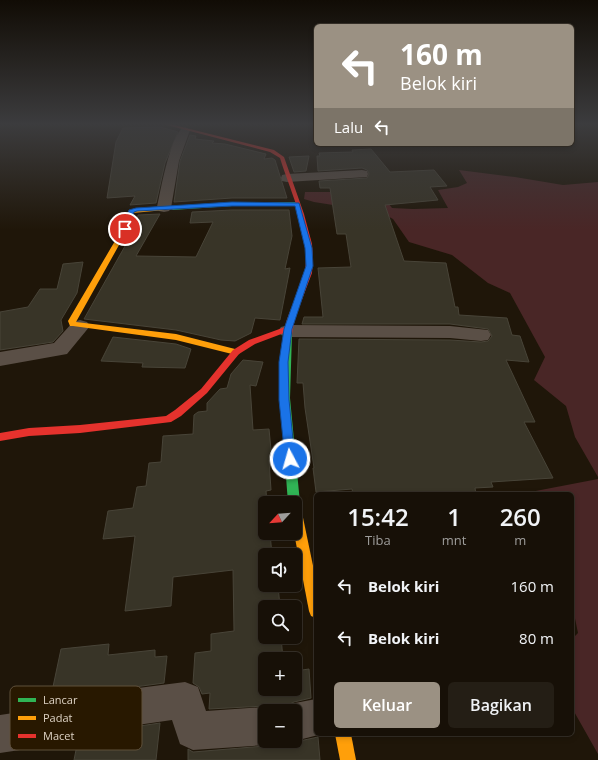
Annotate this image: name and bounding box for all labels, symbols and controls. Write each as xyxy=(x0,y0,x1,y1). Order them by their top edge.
text: 160 m xyxy=(400,35,483,73)
icon: left xyxy=(334,40,386,92)
text: Belok kiri xyxy=(400,71,477,95)
icon: left xyxy=(371,116,393,138)
text: Lalu xyxy=(334,117,363,137)
pin xyxy=(108,212,142,246)
icon: arrive xyxy=(114,218,136,240)
position arrow xyxy=(269,438,311,480)
north arrow xyxy=(258,496,302,540)
map controls xyxy=(258,496,302,748)
text: 15:42 xyxy=(347,500,409,533)
text: 1 xyxy=(447,500,461,533)
text: 260 xyxy=(500,500,541,533)
text: Tiba xyxy=(365,531,391,549)
text: mnt xyxy=(442,531,466,549)
text: m xyxy=(514,531,526,549)
button: sound xyxy=(258,548,302,592)
icon: left xyxy=(334,575,356,597)
text: Belok kiri xyxy=(368,576,439,596)
text: 160 m xyxy=(510,576,554,596)
button: search xyxy=(258,600,302,644)
icon: left xyxy=(334,627,356,649)
text: Belok kiri xyxy=(368,628,439,648)
text: 80 m xyxy=(519,628,554,648)
button: + xyxy=(258,652,302,696)
button: Keluar xyxy=(334,682,440,728)
button: Bagikan xyxy=(448,682,554,728)
legend xyxy=(10,686,142,750)
text: Lancar xyxy=(43,692,78,707)
button: − xyxy=(258,704,302,748)
text: Padat xyxy=(43,710,73,725)
text: Macet xyxy=(43,728,74,743)

